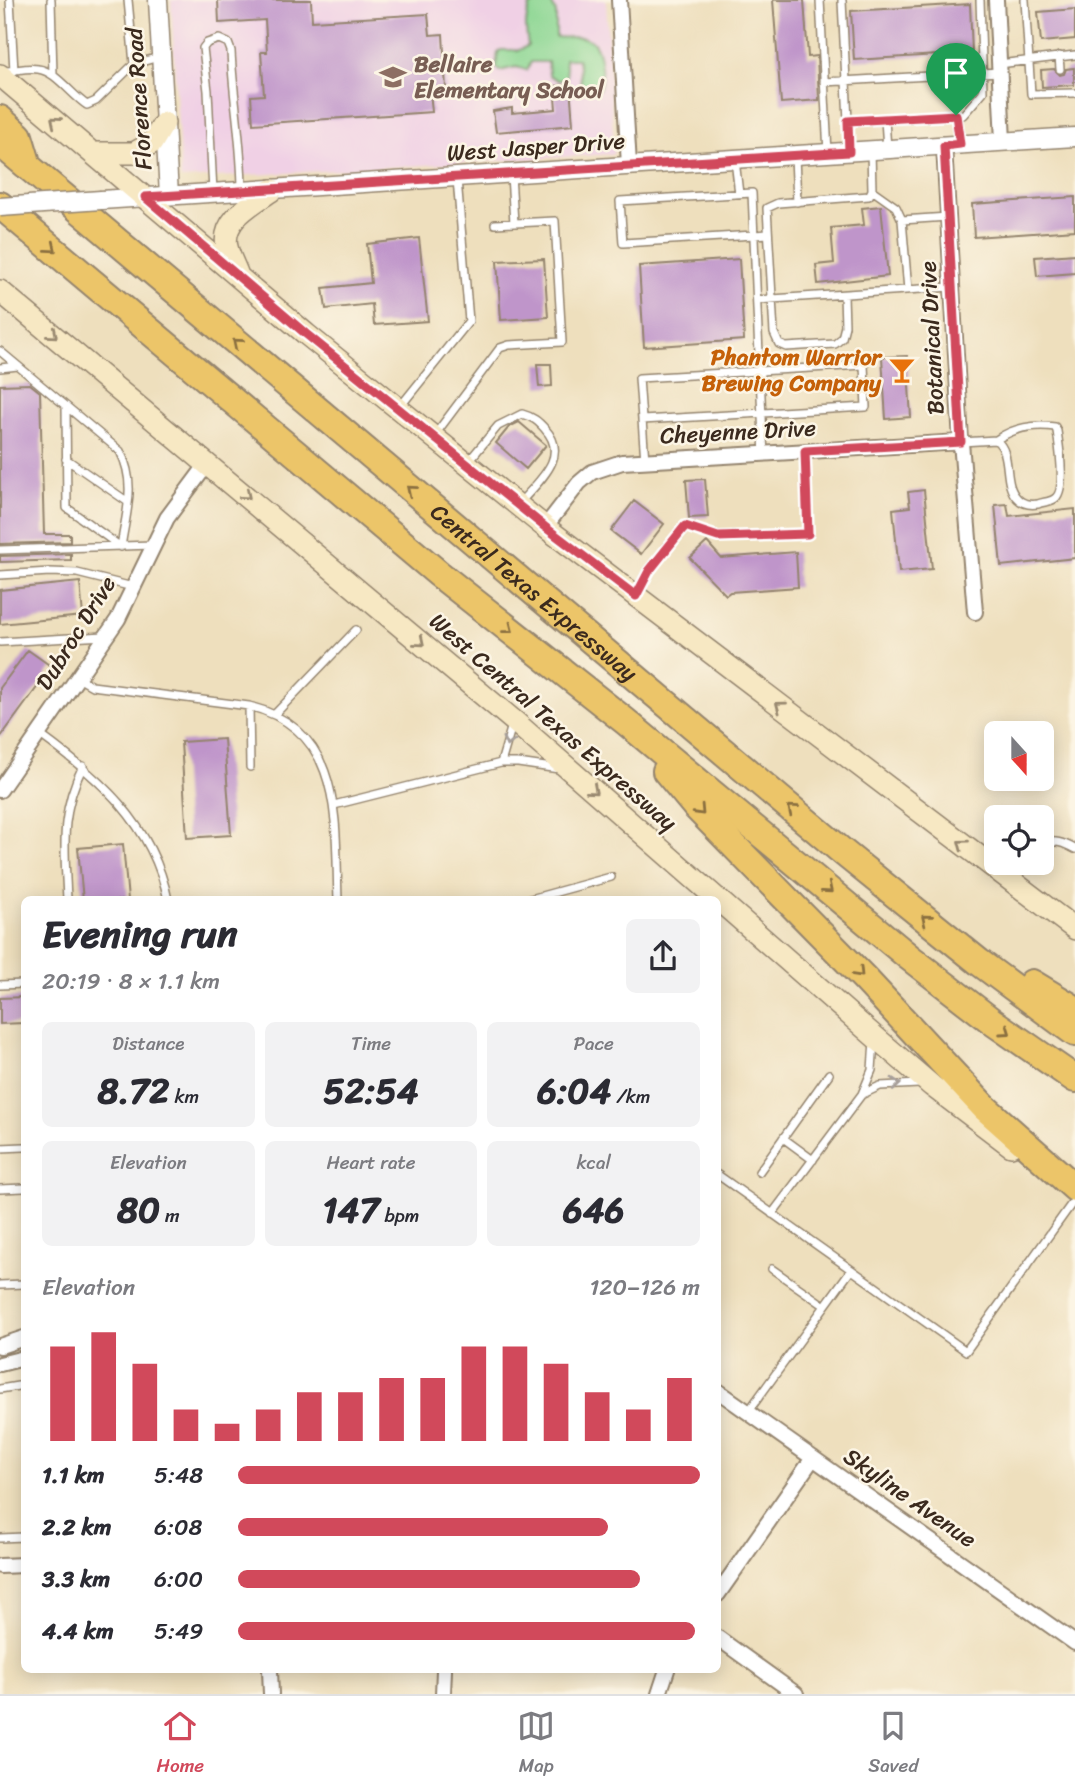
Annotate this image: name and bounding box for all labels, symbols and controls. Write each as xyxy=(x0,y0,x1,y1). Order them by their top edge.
street label: Florence Road xyxy=(113,25,164,171)
pin xyxy=(926,43,986,115)
place label: Bellaire Elementary School xyxy=(414,44,605,111)
icon: arrive xyxy=(937,54,975,92)
school or university icon: Bellaire Elementary School xyxy=(378,62,408,92)
one-way arrow xyxy=(51,117,64,129)
street label: West Jasper Drive xyxy=(445,120,627,174)
one-way arrow xyxy=(45,240,57,253)
street label: Botanical Drive xyxy=(908,260,956,416)
one-way arrow xyxy=(44,326,57,338)
place label: Phantom Warrior Brewing Company xyxy=(701,337,884,404)
one-way arrow xyxy=(232,339,245,351)
bar icon: Phantom Warrior Brewing Company xyxy=(887,355,917,385)
street label: Cheyenne Drive xyxy=(659,407,817,457)
one-way arrow xyxy=(406,486,419,498)
one-way arrow xyxy=(238,487,251,499)
street label: Central Texas Expressway xyxy=(421,493,647,692)
street label: Dubroc Drive xyxy=(24,567,128,699)
street label: West Central Texas Expressway xyxy=(420,602,687,842)
one-way arrow xyxy=(502,621,514,634)
one-way arrow xyxy=(412,634,425,646)
one-way arrow xyxy=(776,701,788,714)
north arrow xyxy=(984,721,1054,791)
map controls xyxy=(984,721,1054,875)
one-way arrow xyxy=(502,736,516,748)
one-way arrow xyxy=(585,782,598,794)
one-way arrow xyxy=(692,803,704,816)
one-way arrow xyxy=(787,804,799,817)
button: locate xyxy=(984,805,1054,875)
one-way arrow xyxy=(957,839,969,852)
one-way arrow xyxy=(821,881,833,894)
text: Evening run xyxy=(42,901,238,968)
one-way arrow xyxy=(921,915,934,927)
button: share xyxy=(626,919,700,993)
text: 20:19 · 8 × 1.1 km xyxy=(42,961,220,1002)
one-way arrow xyxy=(851,965,864,978)
one-way arrow xyxy=(998,1023,1011,1035)
text: Distance xyxy=(112,1027,184,1060)
text: Time xyxy=(351,1027,391,1060)
text: Pace xyxy=(574,1027,614,1060)
text: 8.72 xyxy=(98,1060,169,1122)
text: 52:54 xyxy=(323,1060,419,1122)
text: 6:04 xyxy=(537,1060,611,1122)
one-way arrow xyxy=(891,1077,902,1092)
text: km xyxy=(169,1080,199,1113)
text: /km xyxy=(611,1080,650,1113)
text: Elevation xyxy=(110,1146,187,1179)
text: Heart rate xyxy=(326,1146,416,1179)
text: kcal xyxy=(576,1146,611,1179)
text: 80 xyxy=(117,1179,160,1241)
text: 147 xyxy=(323,1179,379,1241)
text: 646 xyxy=(563,1179,624,1241)
text: m xyxy=(160,1199,180,1232)
text: bpm xyxy=(379,1199,419,1232)
text: Elevation xyxy=(42,1267,135,1308)
text: 120–126 m xyxy=(589,1267,700,1308)
street label: Skyline Avenue xyxy=(835,1437,985,1559)
text: 1.1 km xyxy=(42,1455,105,1496)
text: 5:48 xyxy=(154,1455,203,1496)
text: 2.2 km xyxy=(42,1507,111,1548)
text: 6:08 xyxy=(154,1507,202,1548)
text: 3.3 km xyxy=(42,1559,110,1600)
text: 6:00 xyxy=(154,1559,203,1600)
text: 4.4 km xyxy=(42,1611,114,1652)
text: 5:49 xyxy=(154,1611,204,1652)
tab: Home xyxy=(157,1707,204,1782)
tab: Map xyxy=(517,1707,555,1782)
tab: Saved xyxy=(868,1707,918,1782)

